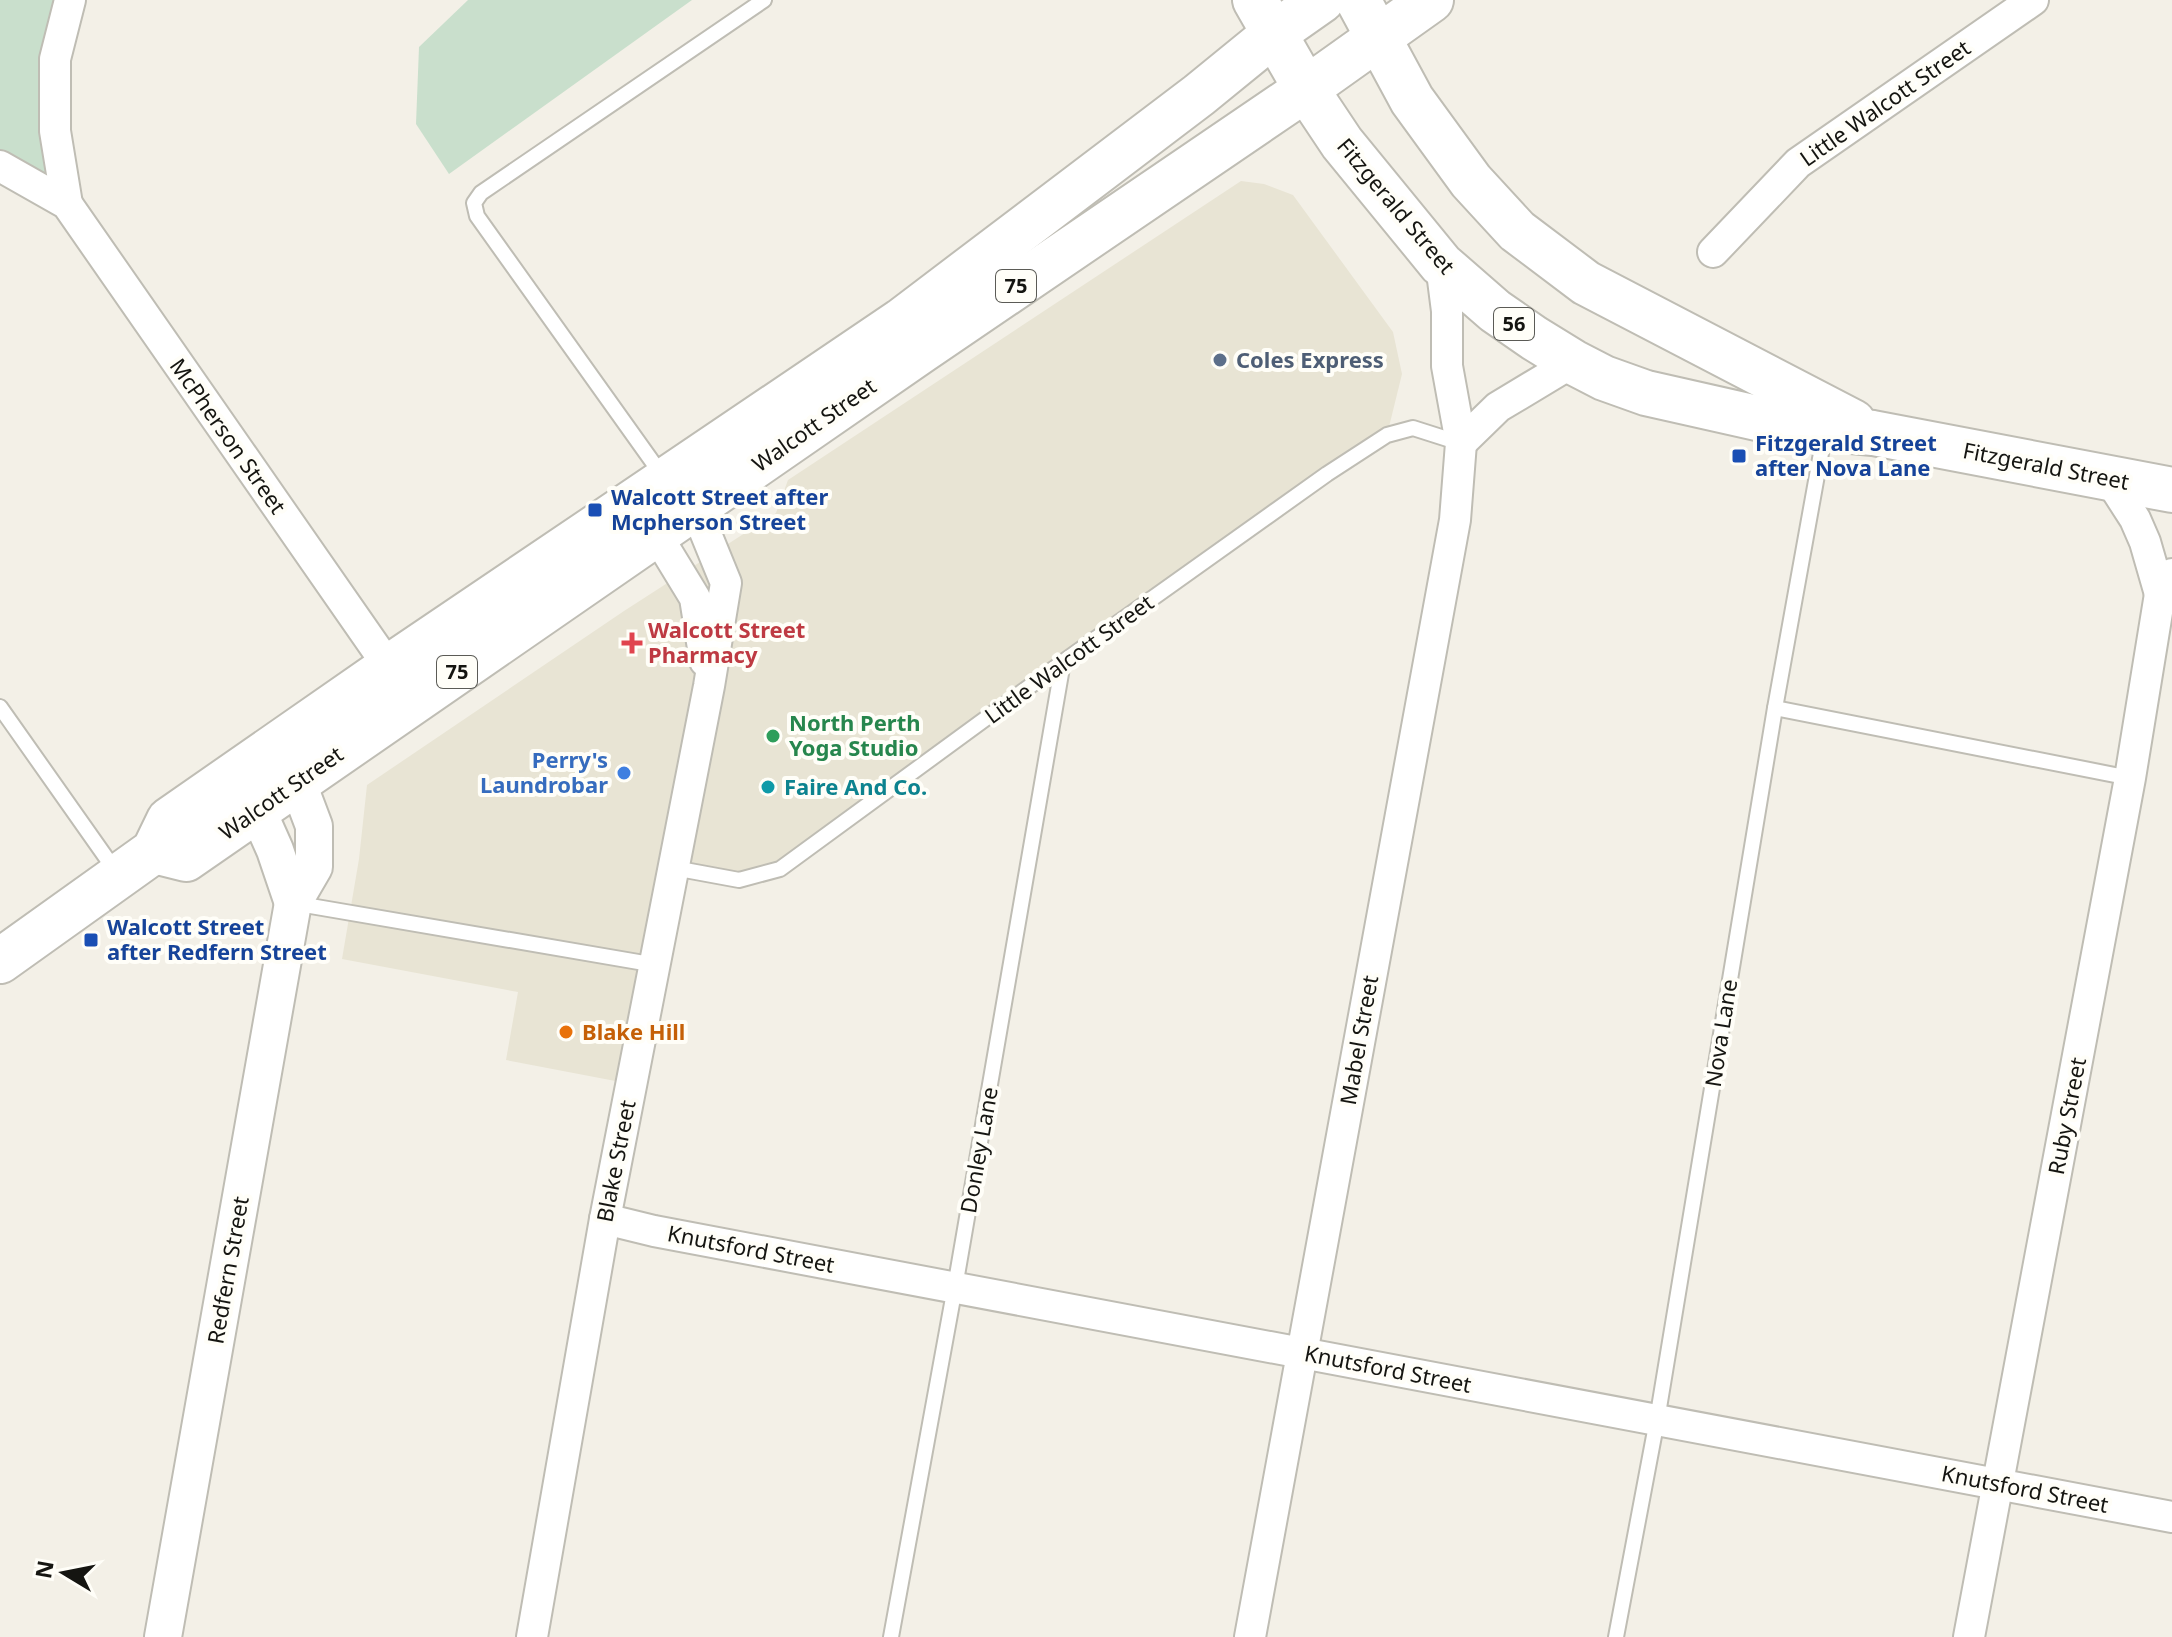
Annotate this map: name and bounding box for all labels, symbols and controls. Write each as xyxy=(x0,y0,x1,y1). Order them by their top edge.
street label: Little Walcott Street xyxy=(1793,32,1976,172)
street label: Fitzgerald Street xyxy=(1331,131,1462,280)
road number: 75 xyxy=(996,270,1036,302)
road number: 56 xyxy=(1494,308,1534,340)
place label: Coles Express xyxy=(1236,344,1384,374)
marker: Coles Express xyxy=(1211,351,1229,369)
street label: McPherson Street xyxy=(164,352,294,519)
street label: Walcott Street xyxy=(745,370,881,478)
place label: Fitzgerald Street after Nova Lane xyxy=(1755,427,1937,482)
street label: Fitzgerald Street xyxy=(1961,434,2132,496)
marker: Fitzgerald Street after Nova Lane xyxy=(1730,447,1748,465)
place label: Walcott Street after Mcpherson Street xyxy=(611,481,828,536)
marker: Walcott Street after Mcpherson Street xyxy=(586,501,604,519)
street label: Little Walcott Street xyxy=(978,587,1159,730)
place label: Walcott Street Pharmacy xyxy=(648,614,805,669)
marker: Walcott Street Pharmacy xyxy=(623,634,641,652)
road number: 75 xyxy=(437,656,477,688)
place label: North Perth Yoga Studio xyxy=(789,707,921,762)
marker: North Perth Yoga Studio xyxy=(764,727,782,745)
street label: Walcott Street xyxy=(212,738,348,846)
place label: Perry's Laundrobar xyxy=(480,744,608,799)
marker: Perry's Laundrobar xyxy=(615,764,633,782)
place label: Faire And Co. xyxy=(784,771,927,801)
marker: Faire And Co. xyxy=(759,778,777,796)
place label: Walcott Street after Redfern Street xyxy=(107,911,327,966)
marker: Walcott Street after Redfern Street xyxy=(82,931,100,949)
street label: Mabel Street xyxy=(1332,973,1384,1107)
street label: Nova Lane xyxy=(1697,977,1743,1089)
place label: Blake Hill xyxy=(582,1016,685,1046)
marker: Blake Hill xyxy=(557,1023,575,1041)
street label: Ruby Street xyxy=(2040,1055,2092,1177)
street label: Donley Lane xyxy=(952,1084,1004,1215)
street label: Blake Street xyxy=(588,1097,642,1224)
street label: Redfern Street xyxy=(199,1194,255,1346)
street label: Knutsford Street xyxy=(665,1217,837,1279)
street label: Knutsford Street xyxy=(1302,1337,1474,1399)
street label: Knutsford Street xyxy=(1939,1457,2111,1519)
north arrow xyxy=(24,1533,104,1613)
text: N xyxy=(27,1558,60,1581)

